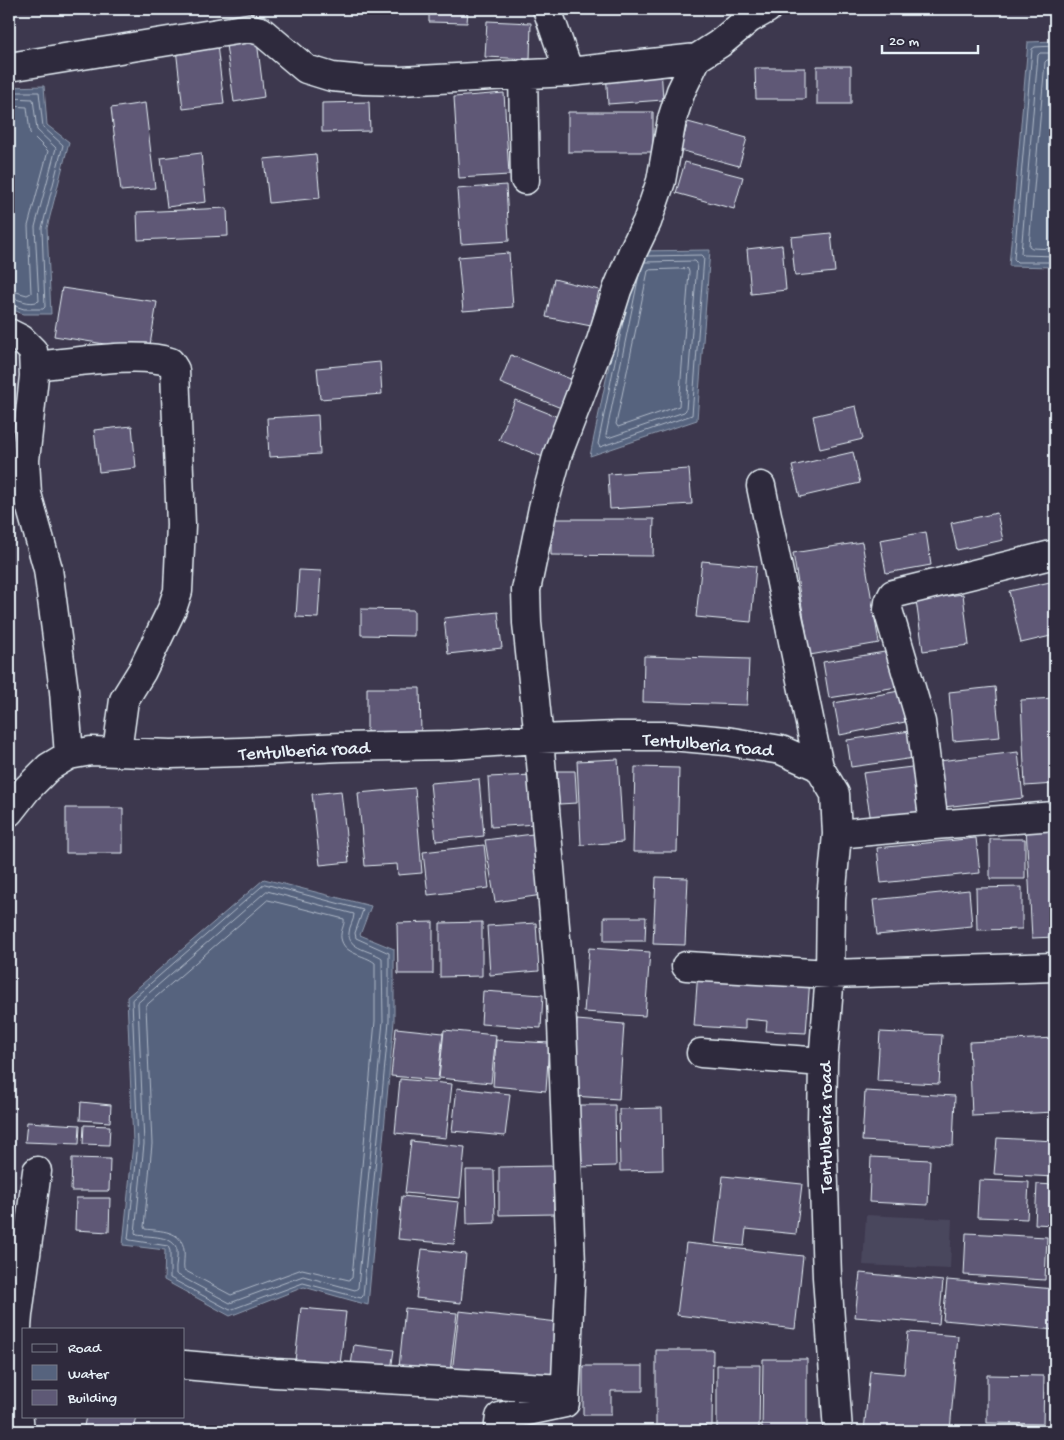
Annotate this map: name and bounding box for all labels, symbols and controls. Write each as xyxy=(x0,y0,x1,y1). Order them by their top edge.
scale bar xyxy=(882,22,978,54)
text: 20 m xyxy=(889,33,919,51)
street label: Tentulberia road xyxy=(640,729,776,764)
street label: Tentulberia road xyxy=(237,737,372,767)
street label: Tentulberia road xyxy=(816,1060,839,1194)
legend xyxy=(22,1328,185,1418)
text: Road xyxy=(68,1340,102,1358)
text: Water xyxy=(68,1366,110,1384)
text: Building xyxy=(67,1390,117,1408)

